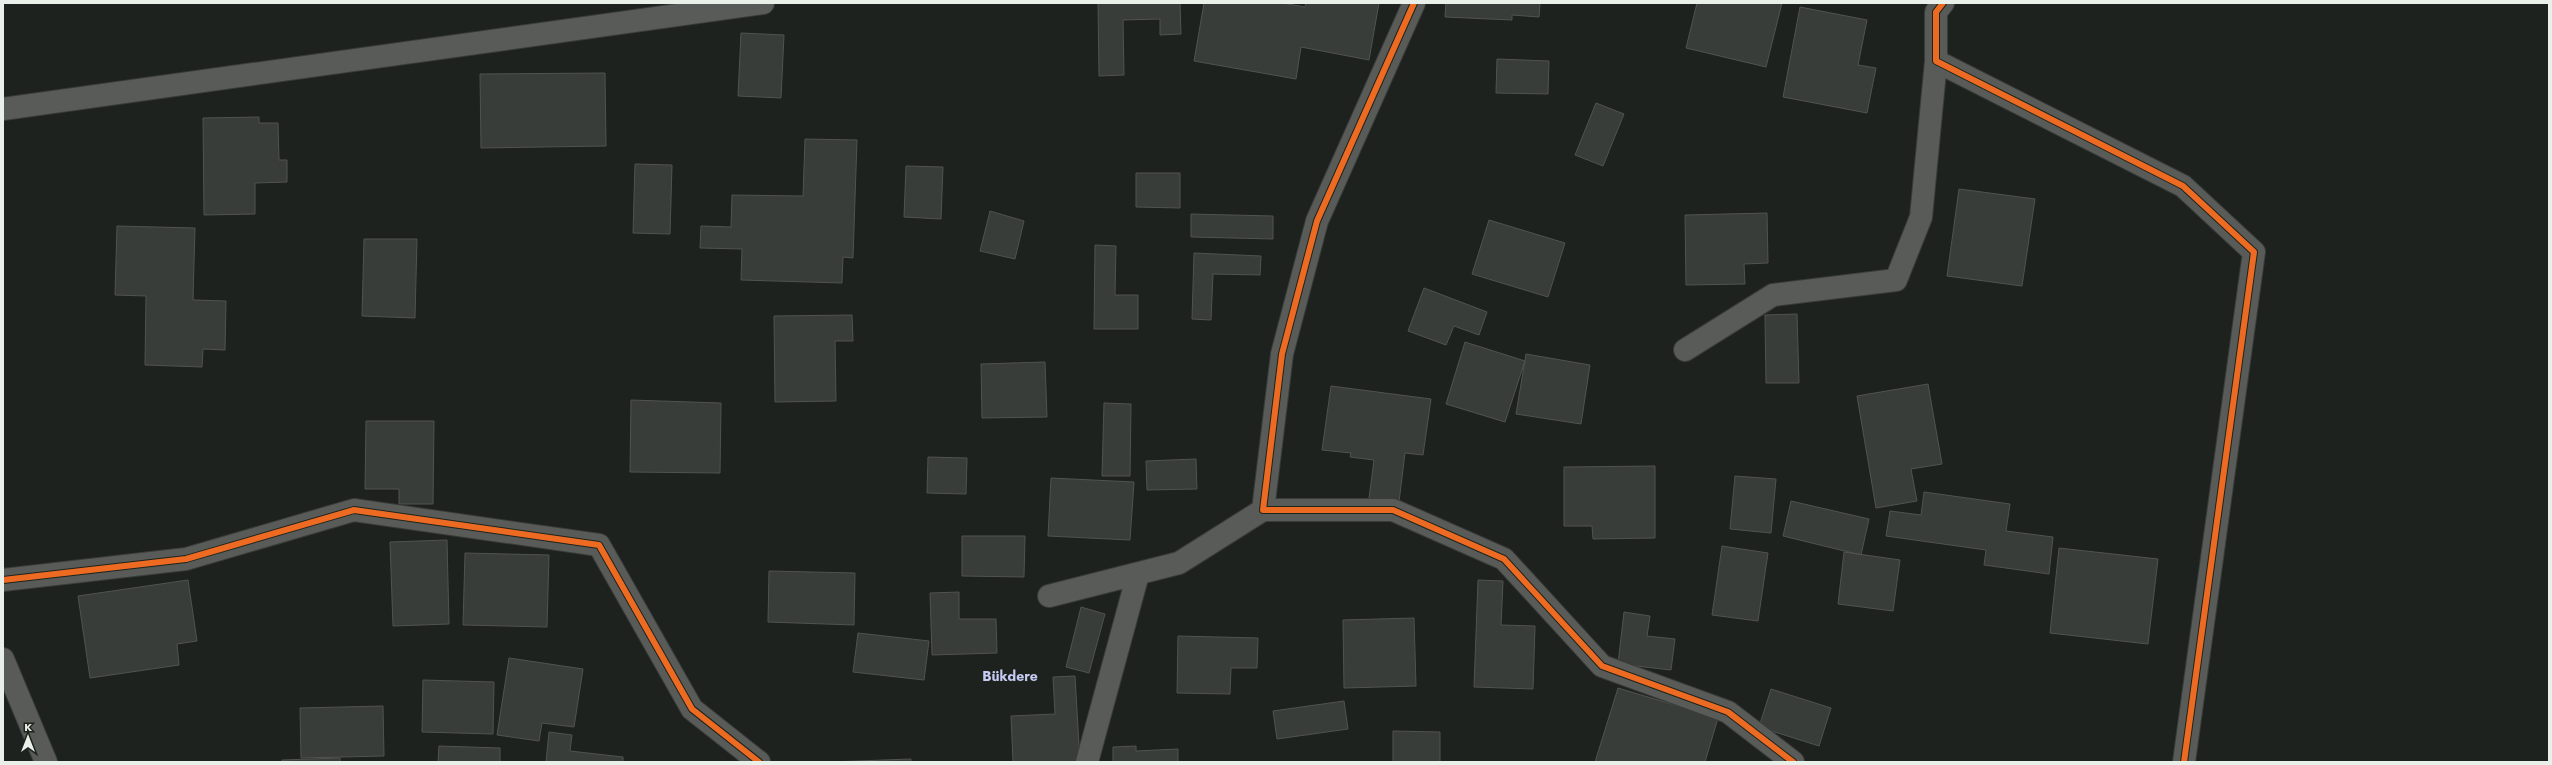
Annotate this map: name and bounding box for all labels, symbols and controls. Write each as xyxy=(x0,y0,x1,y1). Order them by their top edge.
district label: Bükdere xyxy=(982,666,1038,686)
north arrow xyxy=(8,717,48,757)
text: K xyxy=(24,719,32,735)

